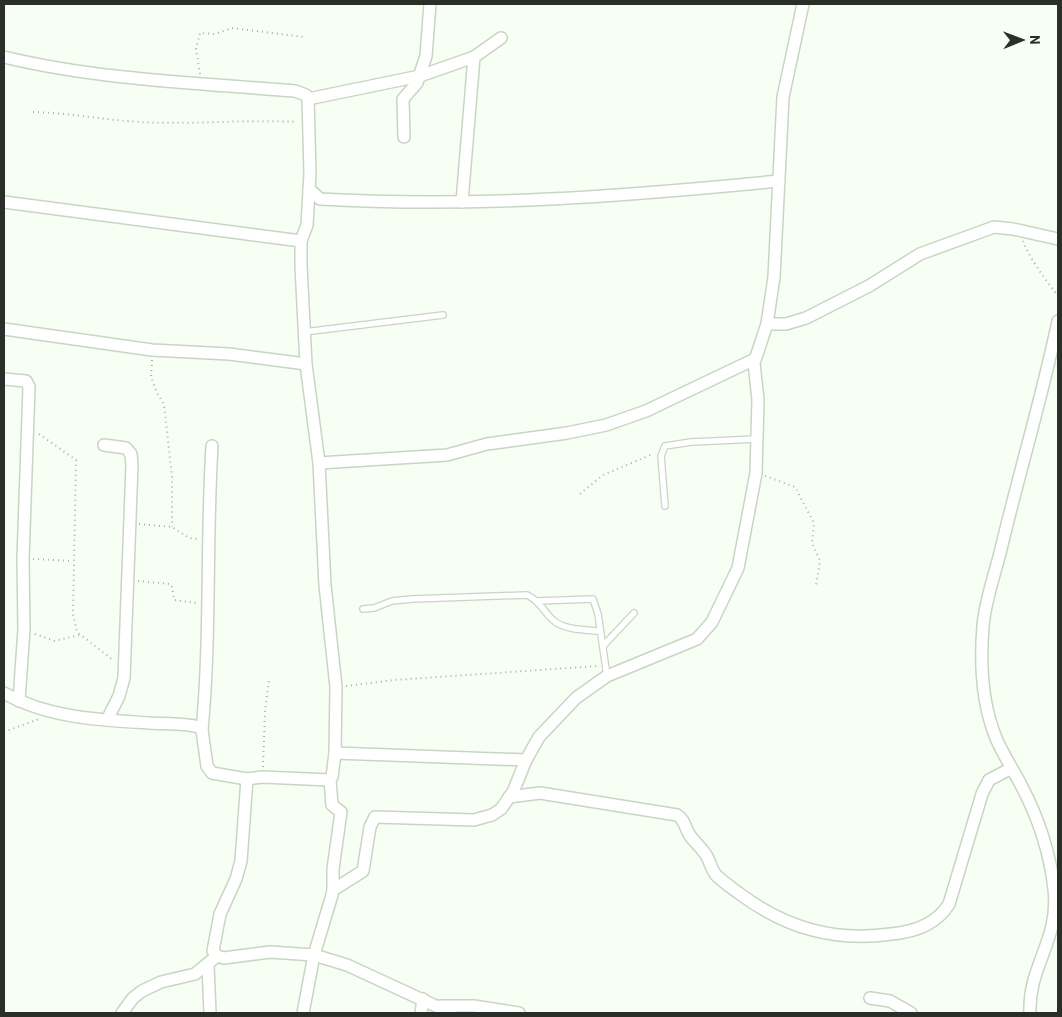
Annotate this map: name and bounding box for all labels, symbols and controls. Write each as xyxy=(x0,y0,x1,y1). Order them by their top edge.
north arrow xyxy=(997,15,1047,65)
text: N xyxy=(1027,35,1044,45)

